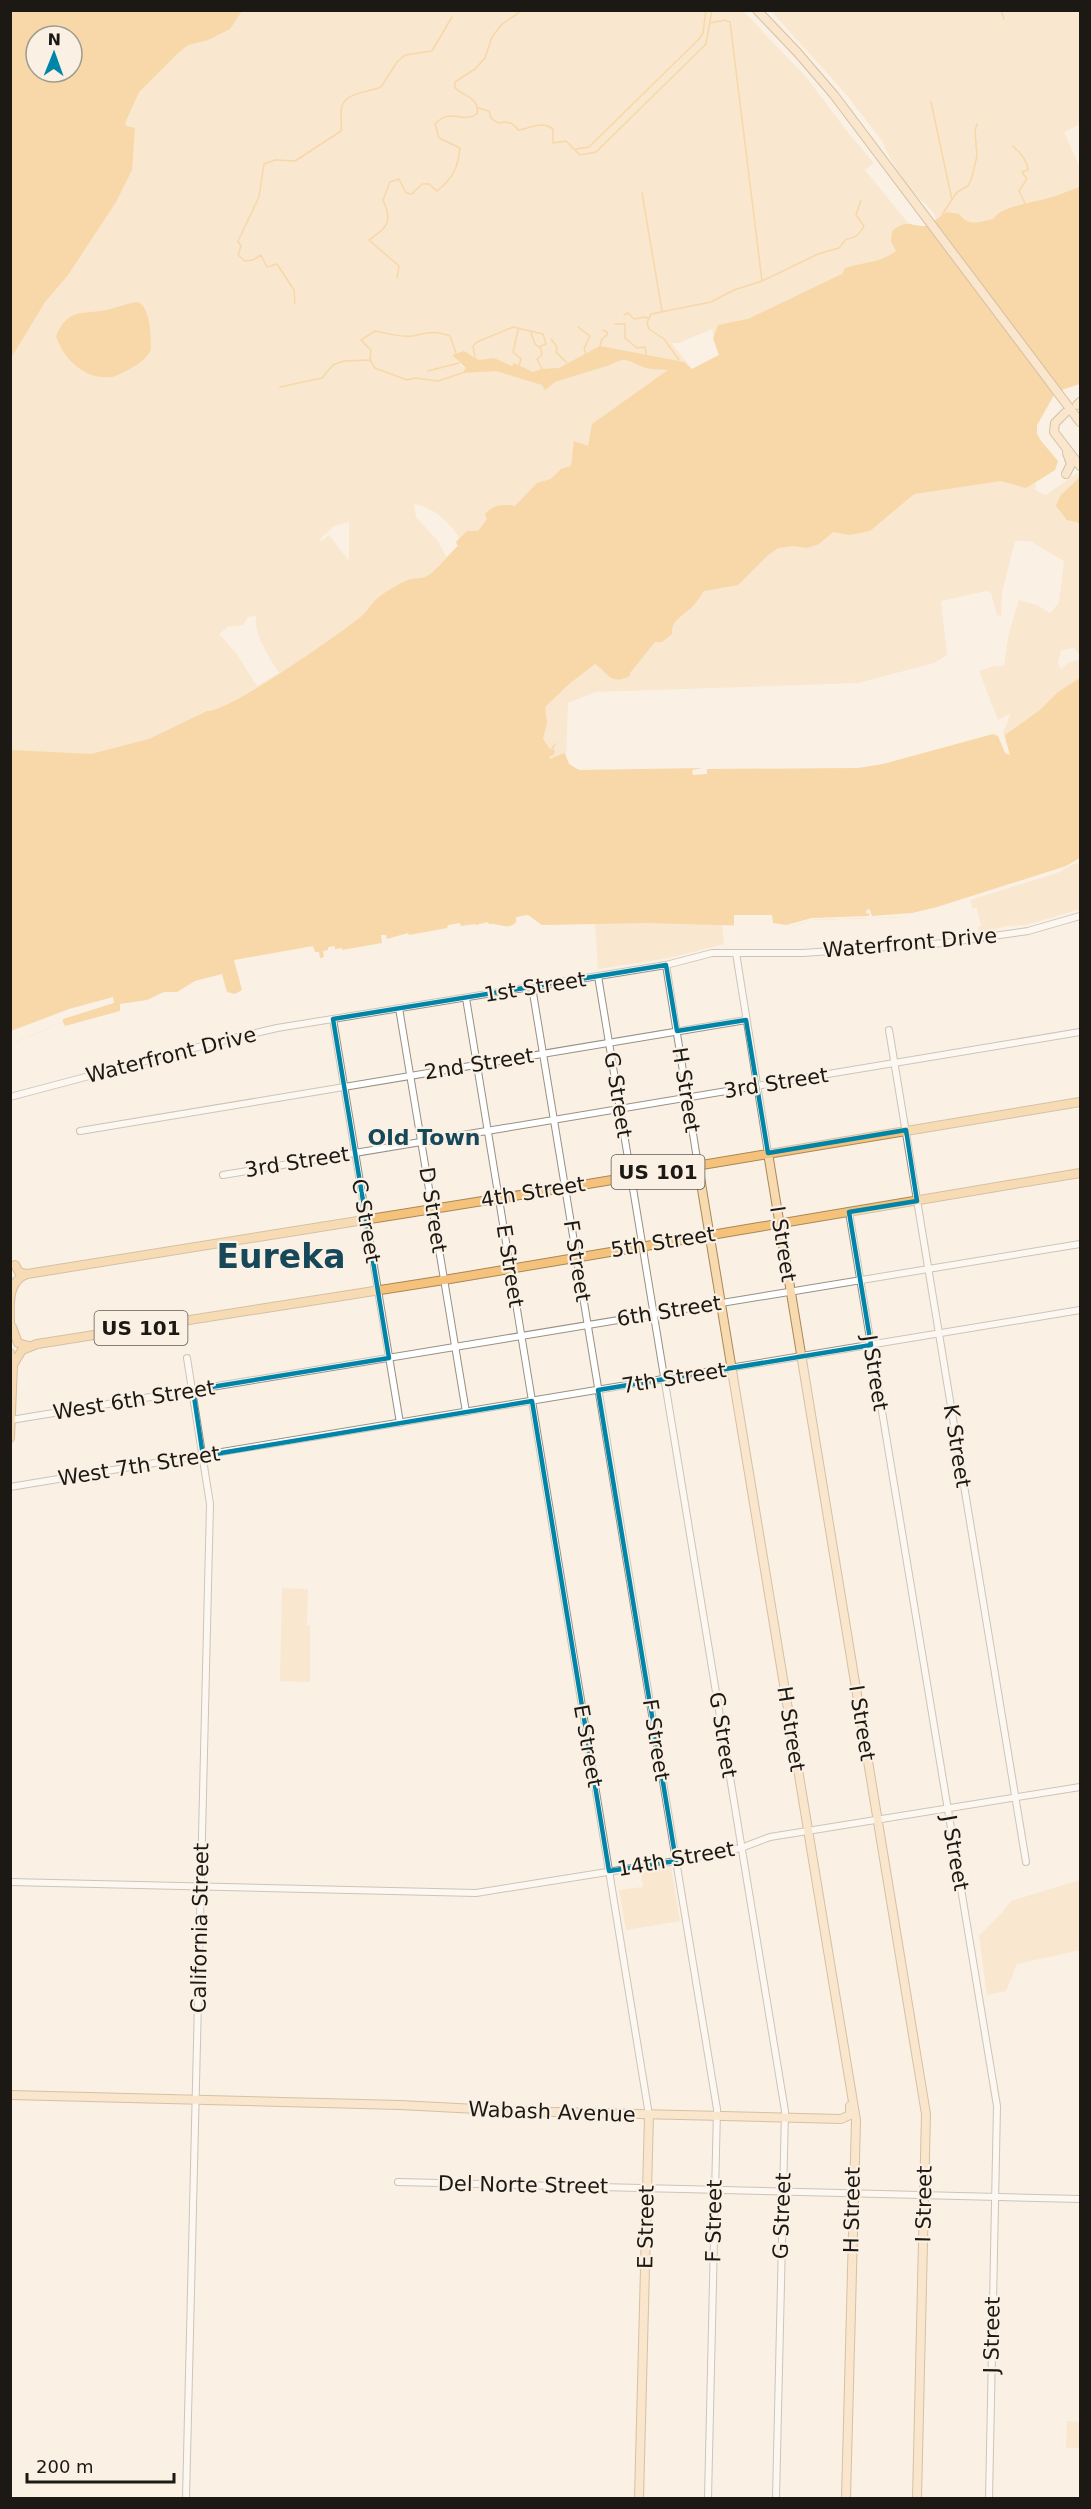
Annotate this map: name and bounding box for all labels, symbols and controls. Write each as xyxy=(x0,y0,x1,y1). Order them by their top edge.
north arrow xyxy=(24,24,84,84)
text: N xyxy=(47,30,61,49)
street label: Waterfront Drive xyxy=(822,923,998,963)
street label: 1st Street xyxy=(482,967,588,1007)
street label: Waterfront Drive xyxy=(83,1022,259,1088)
street label: 2nd Street xyxy=(423,1044,535,1084)
street label: H Street xyxy=(667,1046,705,1134)
street label: G Street xyxy=(599,1050,637,1140)
street label: 3rd Street xyxy=(722,1063,830,1103)
district label: Old Town xyxy=(368,1125,480,1150)
street label: 3rd Street xyxy=(243,1142,351,1182)
road number: US 101 xyxy=(612,1155,704,1189)
street label: D Street xyxy=(414,1165,452,1255)
street label: 4th Street xyxy=(479,1172,587,1212)
street label: C Street xyxy=(347,1177,385,1265)
street label: I Street xyxy=(765,1204,801,1284)
street label: F Street xyxy=(559,1218,595,1304)
street label: 5th Street xyxy=(609,1222,717,1262)
street label: E Street xyxy=(492,1223,528,1309)
district label: Eureka xyxy=(217,1237,345,1276)
street label: 6th Street xyxy=(615,1291,723,1331)
road number: US 101 xyxy=(94,1311,188,1345)
street label: J Street xyxy=(857,1331,893,1413)
street label: 7th Street xyxy=(620,1358,728,1398)
street label: West 6th Street xyxy=(51,1375,217,1425)
street label: K Street xyxy=(939,1403,975,1489)
street label: West 7th Street xyxy=(56,1441,222,1491)
street label: I Street xyxy=(844,1683,880,1763)
street label: H Street xyxy=(772,1685,810,1773)
street label: G Street xyxy=(704,1690,742,1780)
street label: F Street xyxy=(638,1697,674,1783)
street label: E Street xyxy=(569,1703,607,1789)
street label: J Street xyxy=(936,1811,973,1893)
street label: 14th Street xyxy=(615,1837,737,1881)
street label: California Street xyxy=(187,1843,213,2013)
street label: Wabash Avenue xyxy=(468,2097,636,2127)
street label: I Street xyxy=(911,2165,937,2243)
street label: H Street xyxy=(839,2167,865,2253)
street label: Del Norte Street xyxy=(438,2172,608,2198)
street label: G Street xyxy=(768,2172,796,2260)
street label: F Street xyxy=(701,2180,727,2262)
street label: E Street xyxy=(633,2185,659,2269)
street label: J Street xyxy=(979,2296,1005,2376)
scale bar xyxy=(27,2446,174,2484)
text: 200 m xyxy=(36,2456,94,2477)

